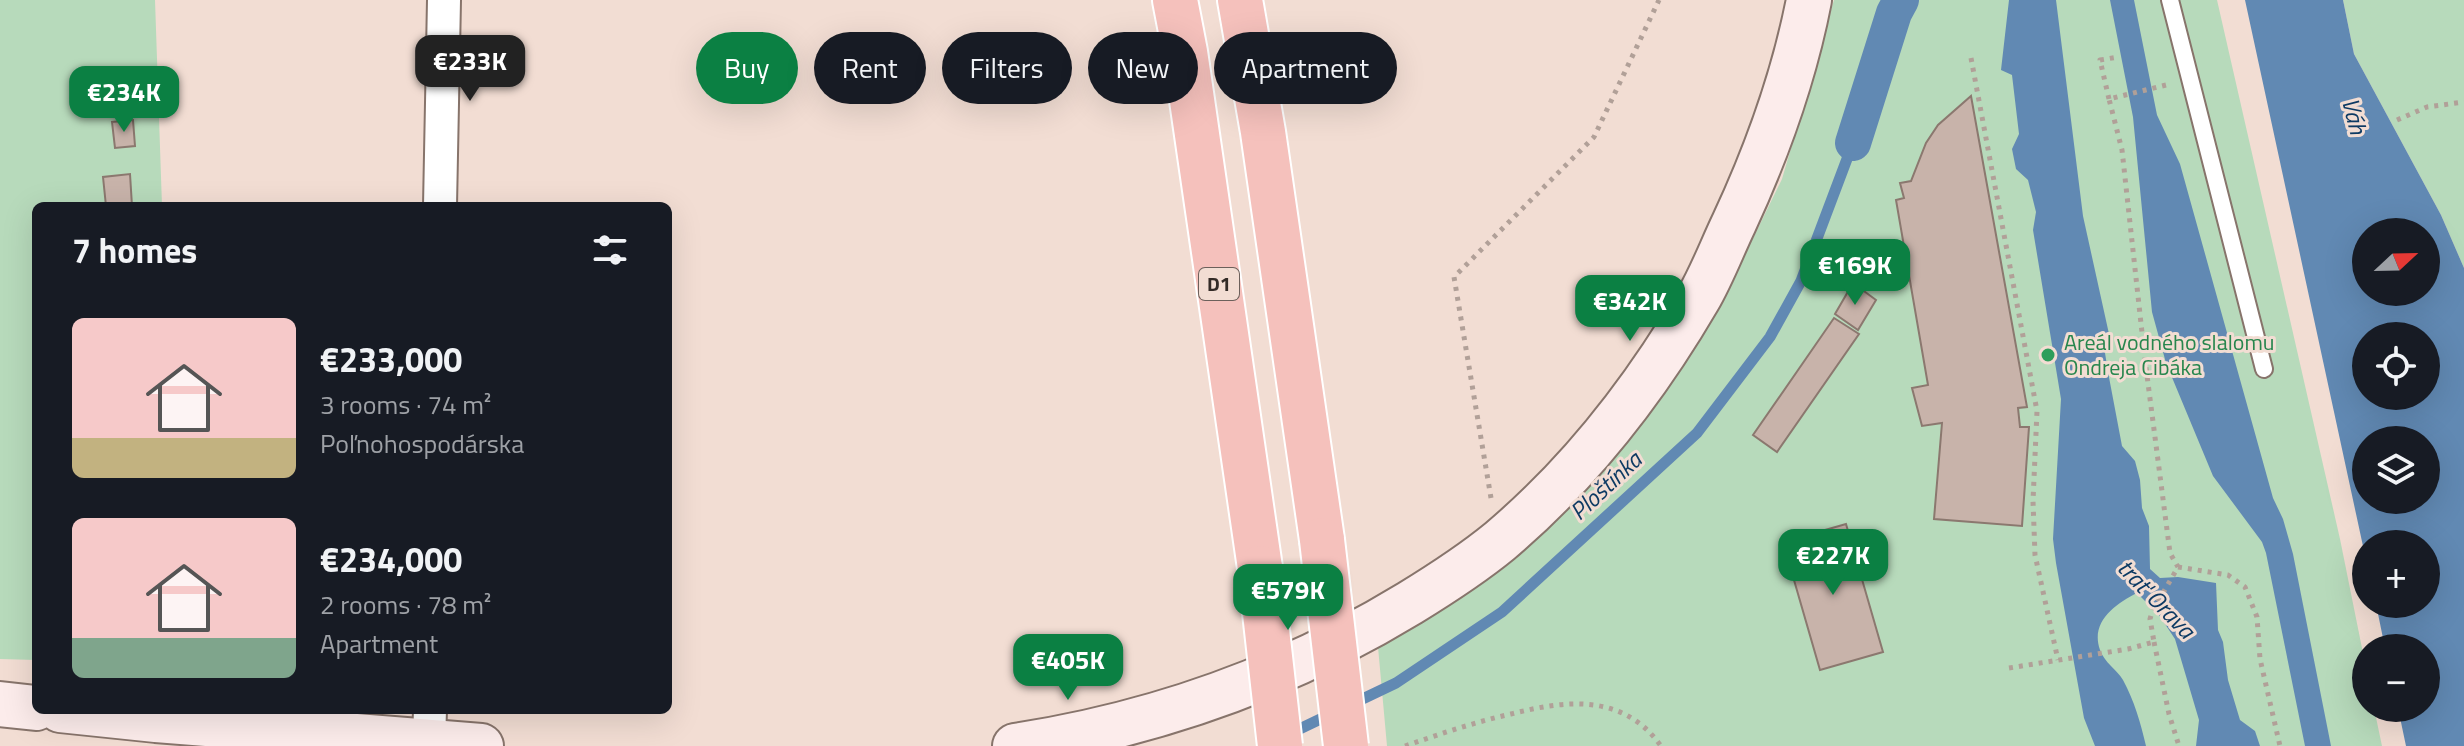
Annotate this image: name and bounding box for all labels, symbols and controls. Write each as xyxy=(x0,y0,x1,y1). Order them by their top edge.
chip: Buy xyxy=(696,32,798,104)
chip: Rent xyxy=(814,32,926,104)
chip: Filters xyxy=(942,32,1072,104)
chip: New xyxy=(1088,32,1198,104)
chip: Apartment xyxy=(1214,32,1397,104)
pin: €233K xyxy=(414,35,526,103)
text: €233K xyxy=(433,41,507,80)
pin: €234K xyxy=(68,66,180,134)
text: €234K xyxy=(87,72,161,111)
water label: Váh xyxy=(2333,94,2377,139)
north arrow xyxy=(2352,218,2440,306)
map controls xyxy=(2352,218,2440,722)
text: 7 homes xyxy=(72,224,197,276)
icon: filters xyxy=(588,228,632,272)
pin: €169K xyxy=(1799,239,1911,307)
text: €169K xyxy=(1818,245,1892,284)
road number: D1 xyxy=(1199,268,1239,300)
pin: €342K xyxy=(1574,275,1686,343)
text: €342K xyxy=(1593,281,1667,320)
button: locate xyxy=(2352,322,2440,410)
place label: Areál vodného slalomu Ondreja Cibáka xyxy=(2064,325,2275,384)
text: €233,000 xyxy=(320,333,462,385)
marker: Areál vodného slalomu Ondreja Cibáka xyxy=(2039,346,2057,364)
icon: home xyxy=(136,350,232,446)
text: 3 rooms · 74 m² xyxy=(320,385,491,424)
text: Poľnohospodárska xyxy=(320,424,524,463)
button: layers xyxy=(2352,426,2440,514)
water label: Ploštínka xyxy=(1561,441,1651,528)
pin: €227K xyxy=(1777,529,1889,597)
button: + xyxy=(2352,530,2440,618)
text: €234,000 xyxy=(320,533,462,585)
text: €227K xyxy=(1796,535,1870,574)
icon: home xyxy=(136,550,232,646)
water label: trať Orava xyxy=(2109,550,2205,648)
pin: €579K xyxy=(1232,564,1344,632)
text: €579K xyxy=(1251,570,1325,609)
text: 2 rooms · 78 m² xyxy=(320,585,491,624)
text: Apartment xyxy=(320,624,438,663)
pin: €405K xyxy=(1012,634,1124,702)
button: − xyxy=(2352,634,2440,722)
text: €405K xyxy=(1031,640,1105,679)

